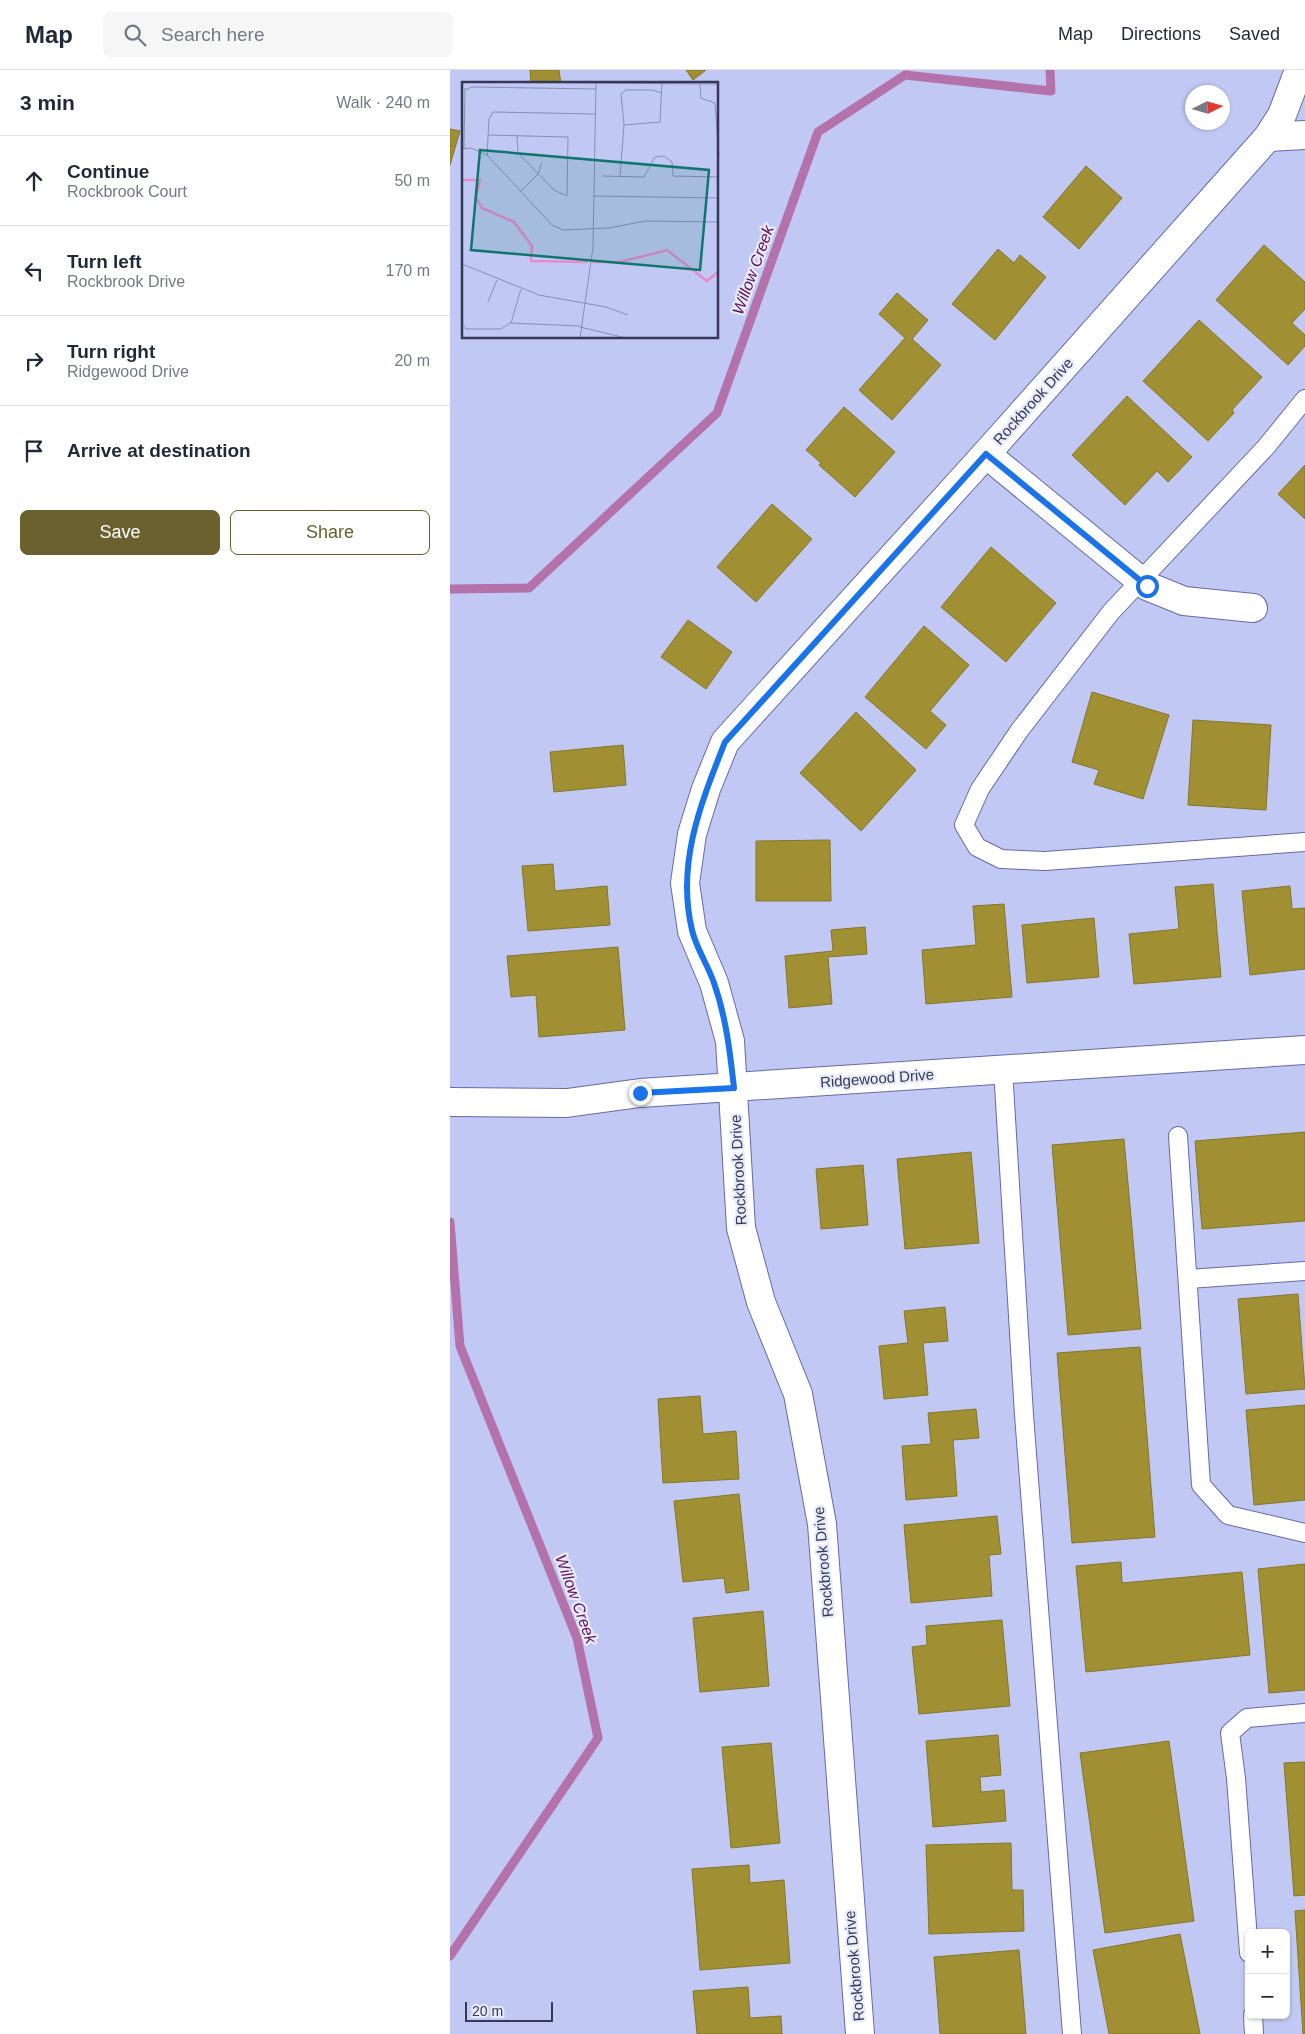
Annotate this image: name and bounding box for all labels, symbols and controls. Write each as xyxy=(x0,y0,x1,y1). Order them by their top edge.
search box xyxy=(103,12,453,57)
text: Map xyxy=(25,21,73,48)
icon: search xyxy=(121,21,149,49)
text: Search here xyxy=(161,24,265,45)
text: Map xyxy=(1058,24,1093,44)
text: Directions xyxy=(1121,24,1201,44)
text: Saved xyxy=(1229,24,1280,44)
inset map xyxy=(462,82,719,339)
north arrow xyxy=(1185,85,1230,130)
text: 3 min xyxy=(20,91,75,114)
text: Walk · 240 m xyxy=(336,94,430,111)
text: Continue xyxy=(67,161,149,182)
icon: ahead xyxy=(20,167,48,195)
text: 50 m xyxy=(394,172,430,189)
text: Rockbrook Court xyxy=(67,183,187,200)
water label: Willow Creek xyxy=(729,222,777,317)
text: Turn left xyxy=(67,251,142,272)
icon: left xyxy=(20,257,48,285)
text: 170 m xyxy=(386,262,430,279)
text: Rockbrook Drive xyxy=(67,273,185,290)
text: Turn right xyxy=(67,341,155,362)
icon: right xyxy=(20,347,48,375)
text: 20 m xyxy=(394,352,430,369)
street label: Rockbrook Drive xyxy=(990,354,1076,448)
text: Ridgewood Drive xyxy=(67,363,189,380)
icon: arrive xyxy=(20,437,48,465)
text: Arrive at destination xyxy=(67,440,251,461)
button: Save xyxy=(20,510,220,555)
button: Share xyxy=(230,510,430,555)
route start xyxy=(1136,575,1159,598)
street label: Ridgewood Drive xyxy=(819,1066,935,1090)
route end xyxy=(629,1082,652,1105)
street label: Rockbrook Drive xyxy=(727,1114,749,1226)
street label: Rockbrook Drive xyxy=(810,1506,836,1618)
water label: Willow Creek xyxy=(552,1552,600,1647)
street label: Rockbrook Drive xyxy=(841,1910,867,2022)
map controls xyxy=(1245,1929,1290,2019)
button: + xyxy=(1245,1929,1290,1974)
button: − xyxy=(1245,1974,1290,2019)
scale bar xyxy=(465,1999,552,2022)
text: 20 m xyxy=(472,2003,503,2019)

